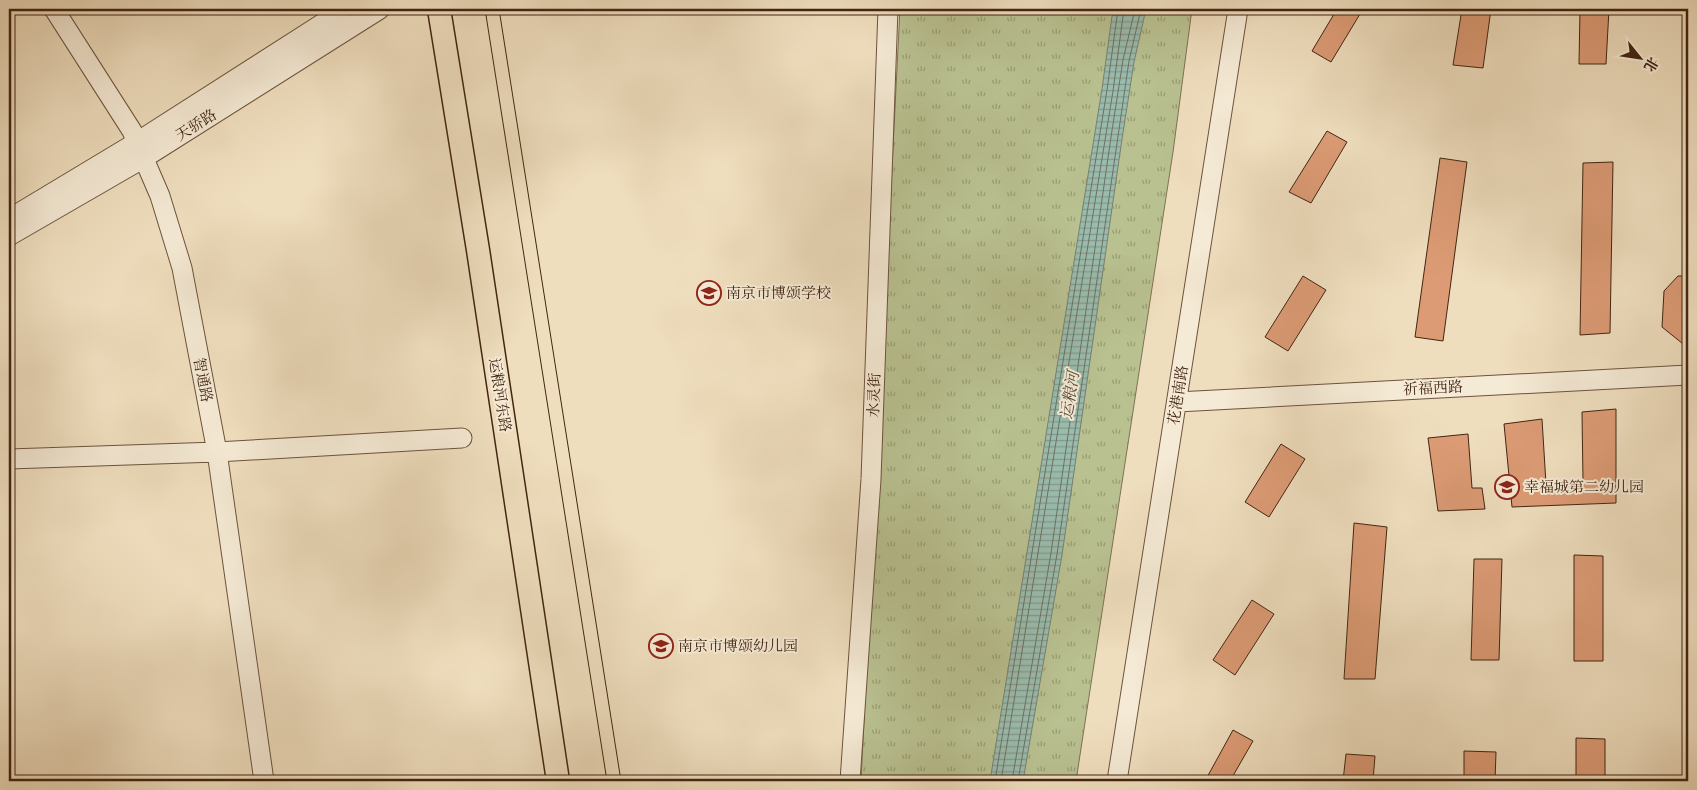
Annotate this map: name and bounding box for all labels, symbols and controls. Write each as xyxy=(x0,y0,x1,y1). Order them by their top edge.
north arrow xyxy=(1614,32,1664,82)
text: 北 xyxy=(1639,53,1662,75)
street label: 天骄路 xyxy=(172,105,220,145)
school or university icon: 南京市博颂学校 xyxy=(696,280,722,306)
place label: 南京市博颂学校 xyxy=(726,284,831,303)
street label: 智通路 xyxy=(189,356,216,404)
street label: 运粮河东路 xyxy=(484,357,515,434)
street label: 花港南路 xyxy=(1164,364,1193,426)
water label: 运粮河 xyxy=(1057,367,1085,421)
street label: 水灵街 xyxy=(864,372,885,418)
street label: 祈福西路 xyxy=(1403,377,1463,400)
school or university icon: 幸福城第二幼儿园 xyxy=(1494,474,1520,500)
place label: 幸福城第二幼儿园 xyxy=(1524,478,1644,497)
school or university icon: 南京市博颂幼儿园 xyxy=(648,633,674,659)
place label: 南京市博颂幼儿园 xyxy=(678,637,798,656)

